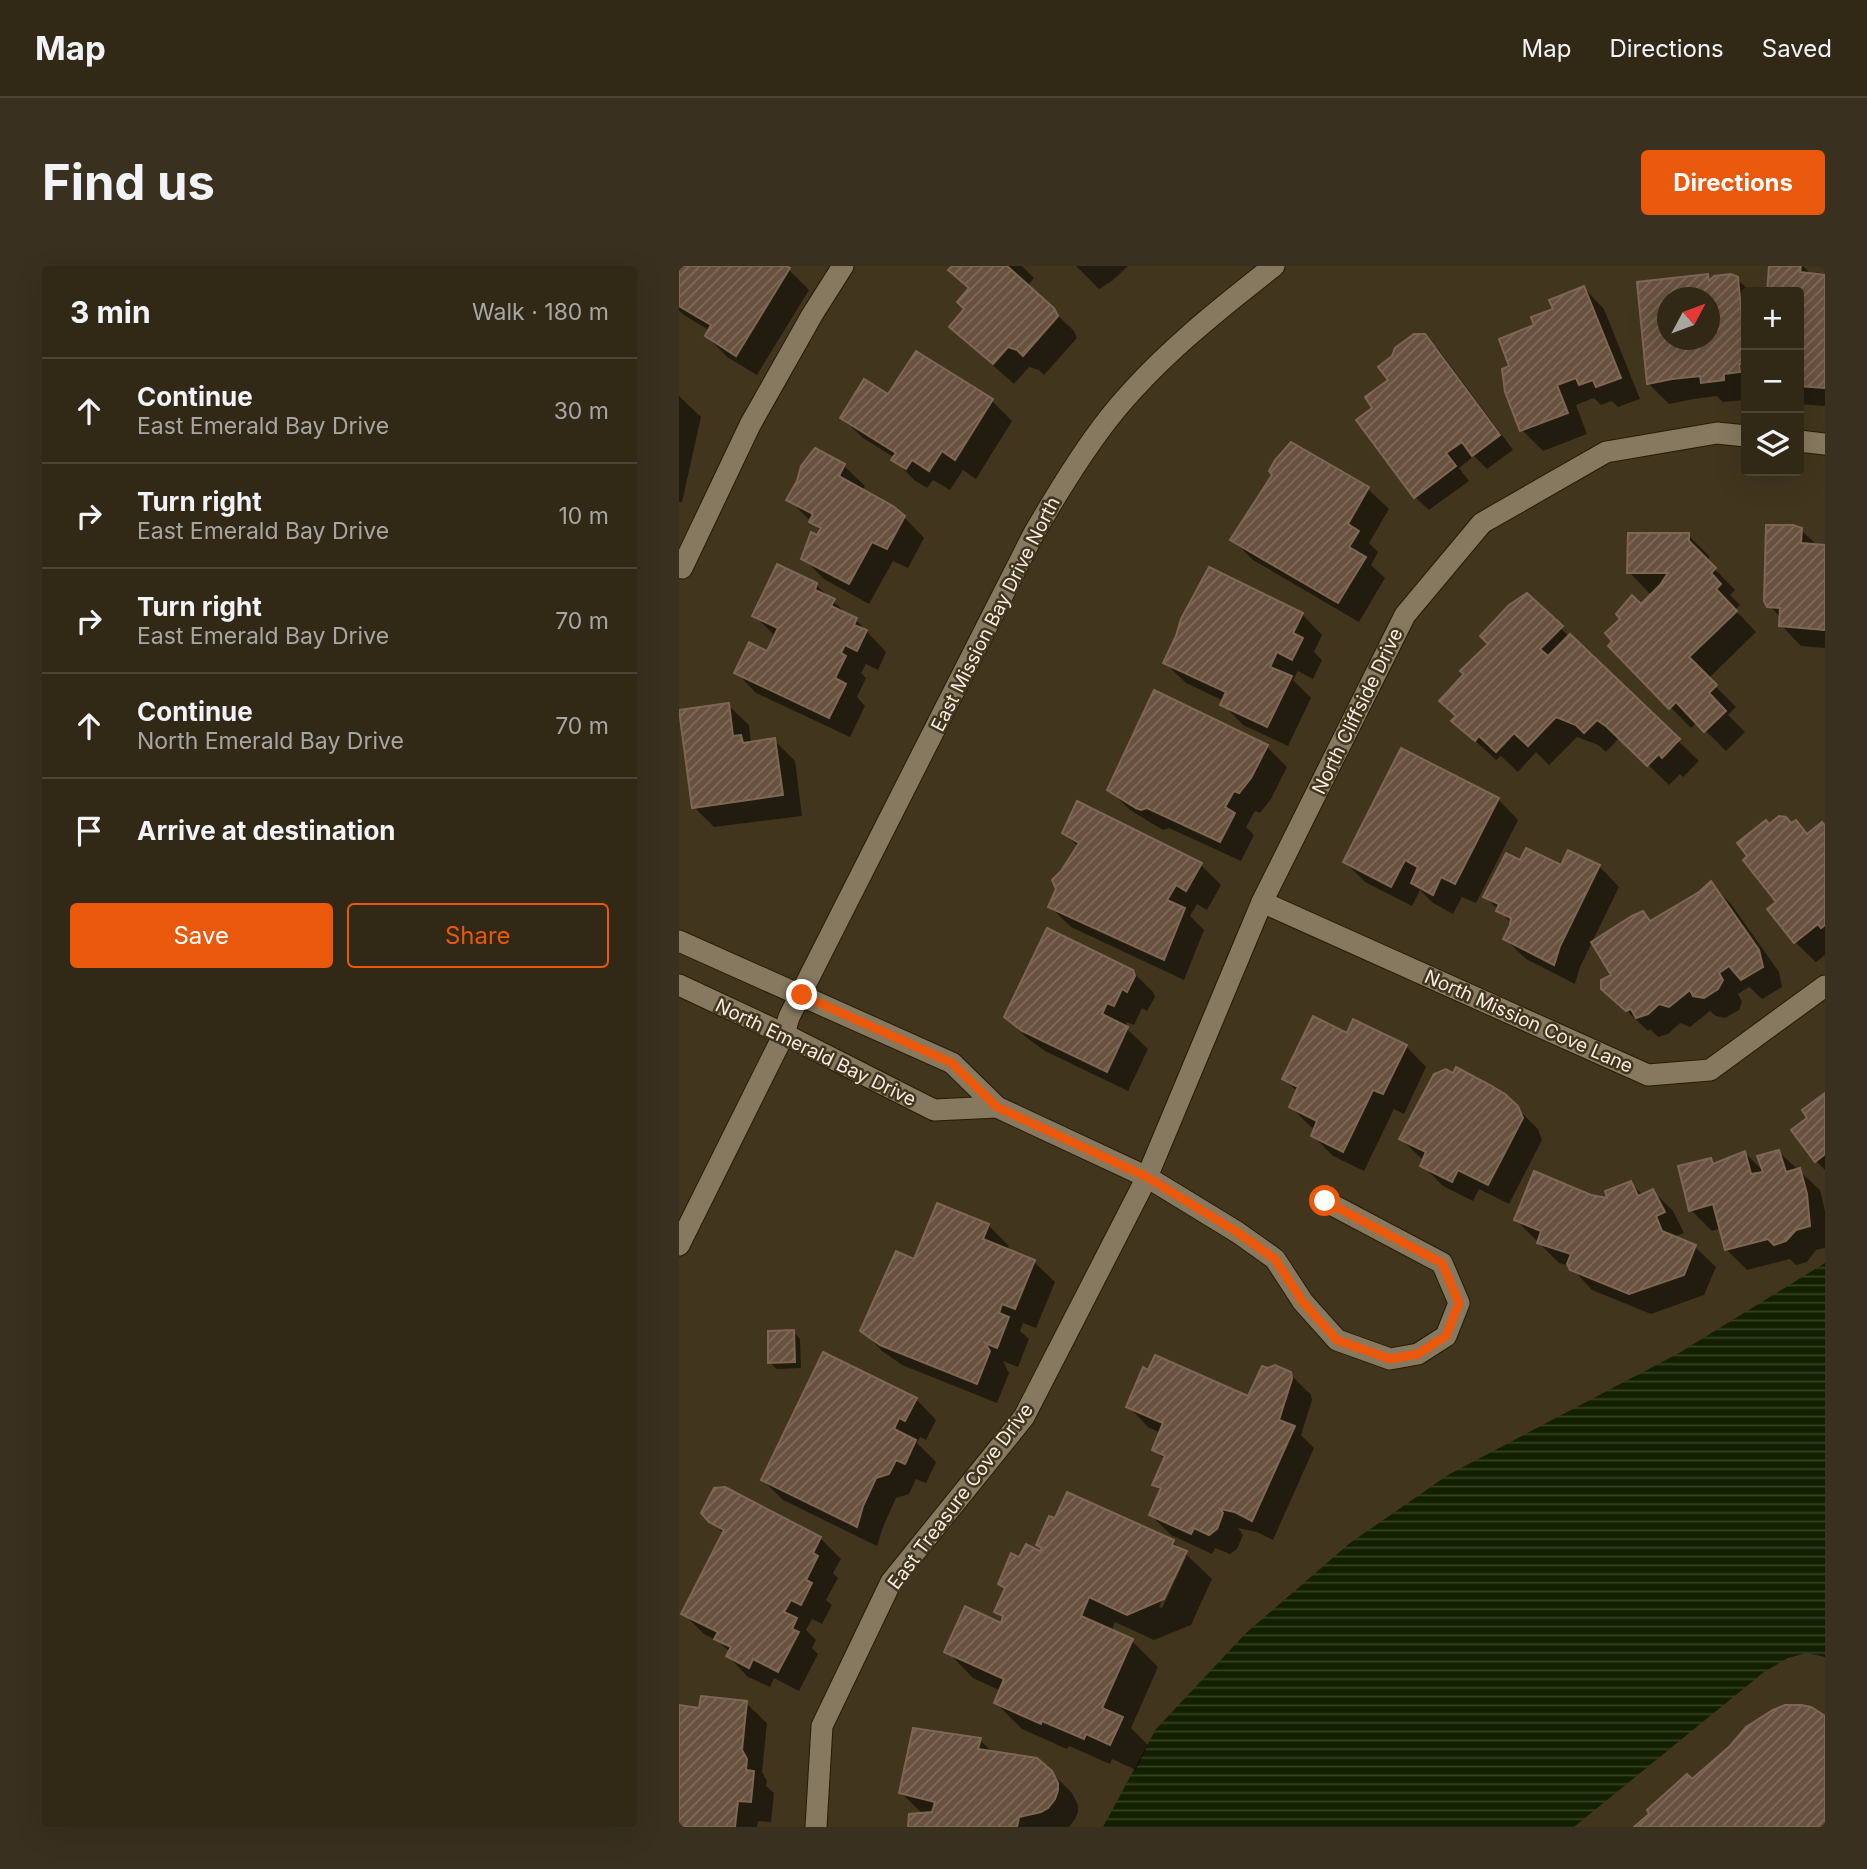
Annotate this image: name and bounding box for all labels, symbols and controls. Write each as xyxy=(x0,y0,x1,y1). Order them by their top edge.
text: Map xyxy=(35,28,106,68)
text: Map xyxy=(1522,34,1571,63)
text: Directions xyxy=(1609,34,1724,63)
text: Saved xyxy=(1762,34,1832,63)
button: Directions xyxy=(1641,150,1825,215)
text: Find us xyxy=(42,153,215,212)
north arrow xyxy=(1657,287,1720,350)
map controls xyxy=(1741,287,1804,476)
button: + xyxy=(1741,287,1804,350)
text: 3 min xyxy=(70,294,151,330)
text: Walk · 180 m xyxy=(472,298,609,326)
button: − xyxy=(1741,350,1804,413)
text: Continue xyxy=(137,381,253,412)
icon: ahead xyxy=(70,392,108,430)
text: 30 m xyxy=(554,397,609,425)
text: East Emerald Bay Drive xyxy=(137,412,389,440)
button: layers xyxy=(1741,413,1804,476)
text: Turn right xyxy=(137,486,262,517)
street label: East Mission Bay Drive North xyxy=(926,493,1065,735)
icon: right xyxy=(70,497,108,535)
text: 10 m xyxy=(559,502,609,530)
text: East Emerald Bay Drive xyxy=(137,517,389,545)
text: Turn right xyxy=(137,591,262,622)
icon: right xyxy=(70,602,108,640)
text: 70 m xyxy=(555,607,609,635)
text: East Emerald Bay Drive xyxy=(137,622,389,650)
street label: North Cliffside Drive xyxy=(1307,624,1408,798)
text: Continue xyxy=(137,696,253,727)
icon: ahead xyxy=(70,707,108,745)
text: 70 m xyxy=(555,712,609,740)
text: North Emerald Bay Drive xyxy=(137,727,404,755)
icon: arrive xyxy=(70,812,108,850)
text: Arrive at destination xyxy=(137,815,396,846)
button: Save xyxy=(70,903,333,968)
button: Share xyxy=(347,903,609,968)
street label: North Mission Cove Lane xyxy=(1421,965,1637,1078)
route end xyxy=(786,979,817,1010)
street label: North Emerald Bay Drive xyxy=(712,994,920,1111)
route start xyxy=(1309,1185,1340,1216)
street label: East Treasure Cove Drive xyxy=(883,1399,1038,1594)

